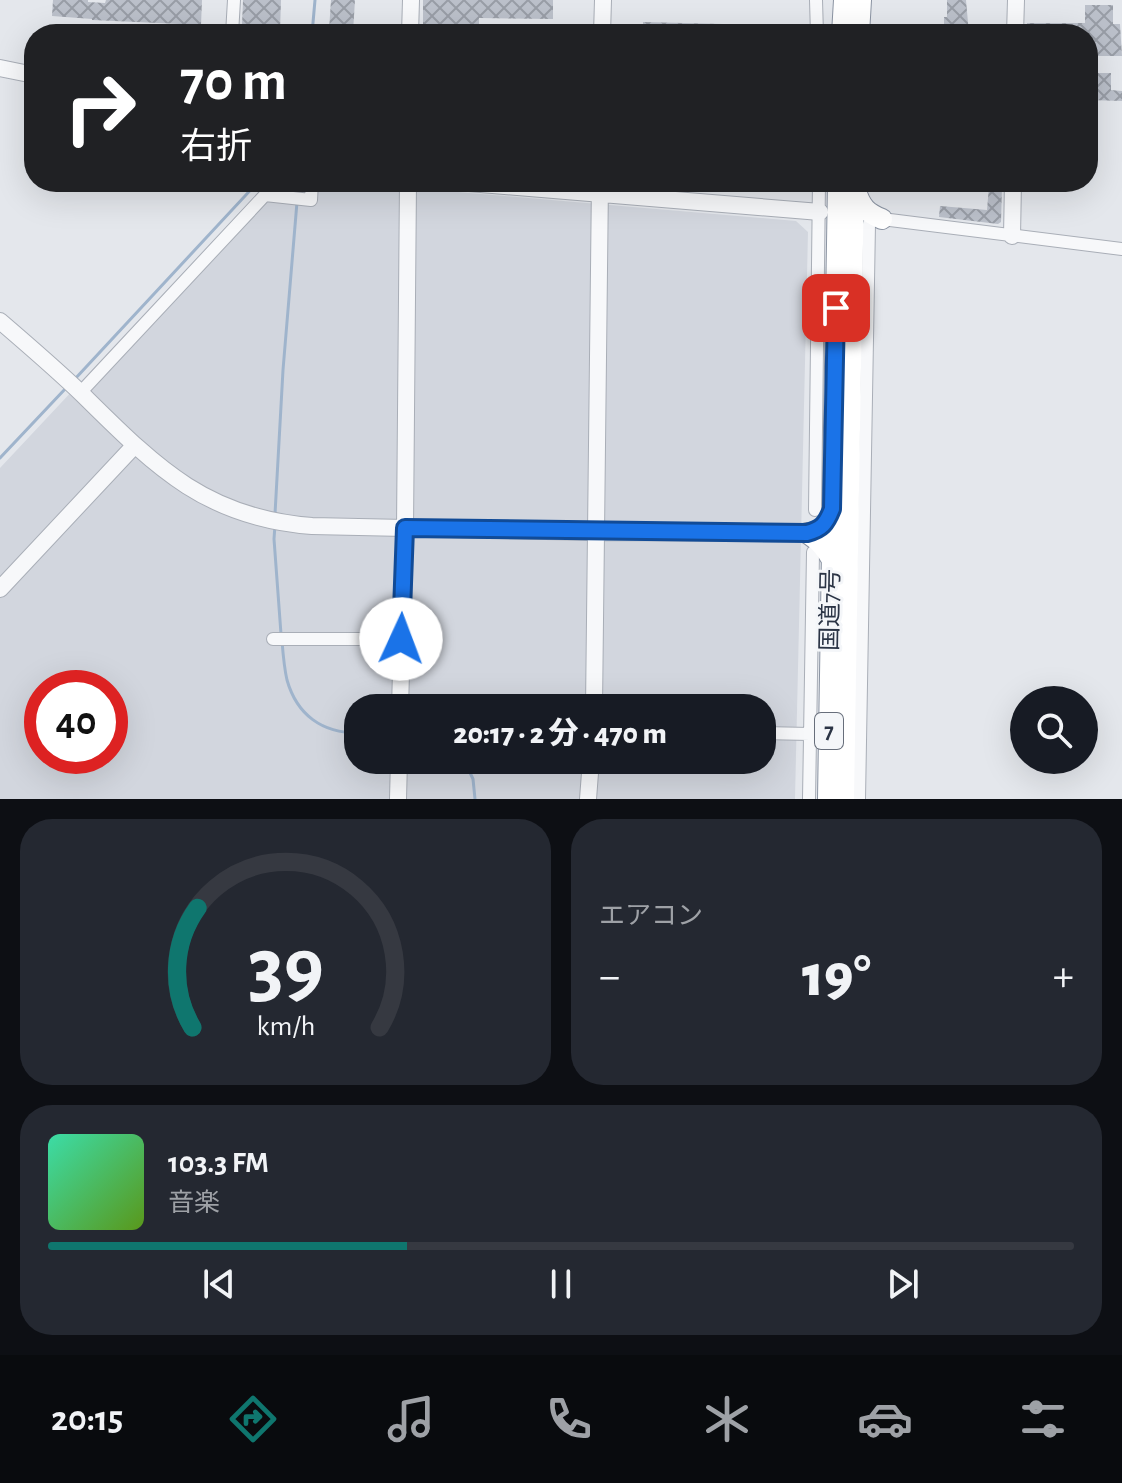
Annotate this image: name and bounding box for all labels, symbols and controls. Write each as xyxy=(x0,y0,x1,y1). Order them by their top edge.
text: 70 m xyxy=(180,54,287,110)
icon: right xyxy=(48,56,152,160)
text: 右折 xyxy=(180,129,252,165)
pin xyxy=(802,274,870,342)
icon: arrive xyxy=(814,286,858,330)
street label: 国道7号 xyxy=(816,569,844,651)
position arrow xyxy=(359,597,443,681)
speed limit sign: 40 xyxy=(24,670,128,774)
map controls xyxy=(1010,686,1098,774)
button: search xyxy=(1010,686,1098,774)
road number: 7 xyxy=(815,713,843,749)
text: 20:17 · 2 分 · 470 m xyxy=(453,719,667,749)
text: エアコン xyxy=(599,903,703,929)
text: 39 xyxy=(247,927,324,1011)
text: 19° xyxy=(802,947,871,1007)
text: − xyxy=(599,955,620,999)
text: + xyxy=(1053,955,1074,999)
text: km/h xyxy=(256,1012,315,1041)
text: 103.3 FM xyxy=(168,1148,269,1178)
text: 音楽 xyxy=(168,1190,220,1216)
icon: previous xyxy=(197,1262,241,1306)
icon: pause xyxy=(539,1262,583,1306)
icon: next xyxy=(881,1262,925,1306)
icon: directions xyxy=(225,1391,281,1447)
icon: music xyxy=(383,1391,439,1447)
icon: phone xyxy=(541,1391,597,1447)
icon: climate xyxy=(699,1391,755,1447)
icon: car xyxy=(857,1391,913,1447)
icon: filters xyxy=(1015,1391,1071,1447)
text: 20:15 xyxy=(51,1401,123,1437)

